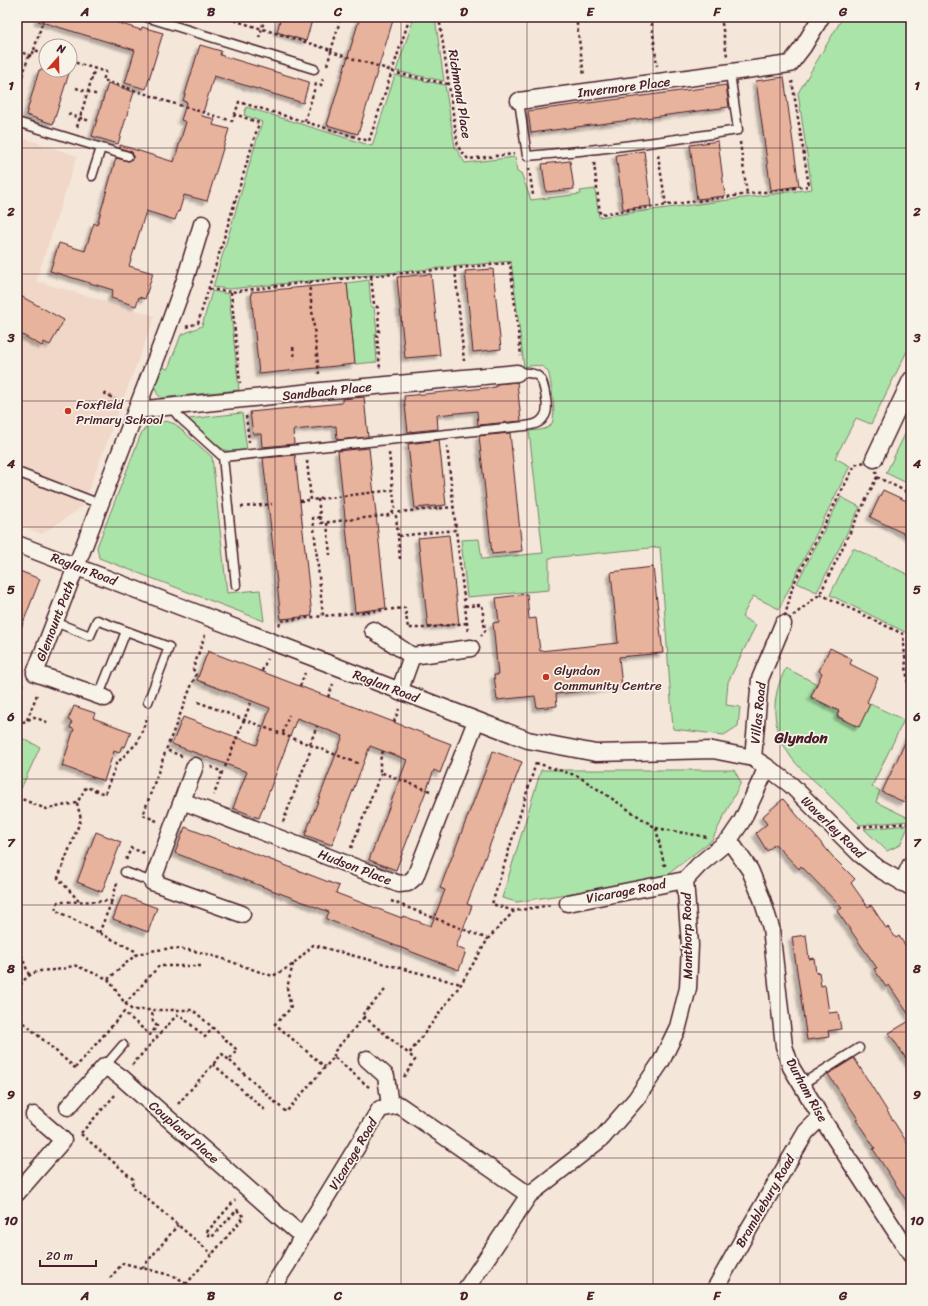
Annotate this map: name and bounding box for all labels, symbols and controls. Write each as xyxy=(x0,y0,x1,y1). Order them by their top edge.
text: A xyxy=(80,0,89,23)
text: B xyxy=(207,0,216,23)
text: C xyxy=(333,0,343,23)
text: D xyxy=(460,0,468,23)
text: E xyxy=(586,0,595,23)
text: F xyxy=(712,0,721,23)
text: G xyxy=(838,0,848,23)
north arrow xyxy=(38,38,78,78)
text: N xyxy=(53,38,68,59)
street label: Richmond Place xyxy=(442,48,478,141)
street label: Invermore Place xyxy=(575,70,672,104)
text: 1 xyxy=(8,74,14,97)
text: 1 xyxy=(914,74,920,97)
text: 2 xyxy=(6,200,15,223)
text: 2 xyxy=(912,200,921,223)
text: 3 xyxy=(6,326,15,349)
text: 3 xyxy=(912,326,921,349)
street label: Sandbach Place xyxy=(281,375,373,407)
place label: Foxfield Primary School xyxy=(76,393,163,431)
marker: Foxfield Primary School xyxy=(63,406,73,416)
text: 4 xyxy=(6,452,16,475)
text: 4 xyxy=(912,452,922,475)
street label: Raglan Road xyxy=(48,546,122,593)
street label: Glemount Path xyxy=(29,577,81,665)
text: 5 xyxy=(7,578,15,601)
text: 5 xyxy=(913,578,921,601)
place label: Glyndon Community Centre xyxy=(554,659,662,697)
street label: Raglan Road xyxy=(350,663,424,710)
marker: Glyndon Community Centre xyxy=(541,672,551,682)
street label: Villas Road xyxy=(743,680,773,745)
text: 6 xyxy=(6,705,15,728)
text: 6 xyxy=(912,705,921,728)
district label: Glyndon xyxy=(773,725,828,751)
street label: Waverley Road xyxy=(795,790,872,865)
text: 7 xyxy=(7,831,16,854)
text: 7 xyxy=(913,831,922,854)
street label: Hudson Place xyxy=(315,842,396,892)
street label: Vicarage Road xyxy=(584,872,669,910)
street label: Manthorp Road xyxy=(675,891,699,979)
text: 8 xyxy=(6,957,15,980)
text: 8 xyxy=(912,957,921,980)
street label: Durham Rise xyxy=(780,1053,834,1127)
text: 9 xyxy=(7,1083,15,1106)
text: 9 xyxy=(913,1083,921,1106)
street label: Coupland Place xyxy=(143,1095,225,1170)
street label: Vicarage Road xyxy=(322,1113,384,1195)
street label: Bramblebury Road xyxy=(729,1149,802,1252)
text: 10 xyxy=(4,1209,18,1232)
text: 10 xyxy=(910,1209,924,1232)
scale bar xyxy=(40,1242,96,1268)
text: 20 m xyxy=(46,1245,73,1267)
text: A xyxy=(80,1284,89,1306)
text: B xyxy=(207,1284,216,1306)
text: C xyxy=(333,1284,343,1306)
text: D xyxy=(460,1284,468,1306)
text: E xyxy=(586,1284,595,1306)
text: F xyxy=(712,1284,721,1306)
text: G xyxy=(838,1284,848,1306)

